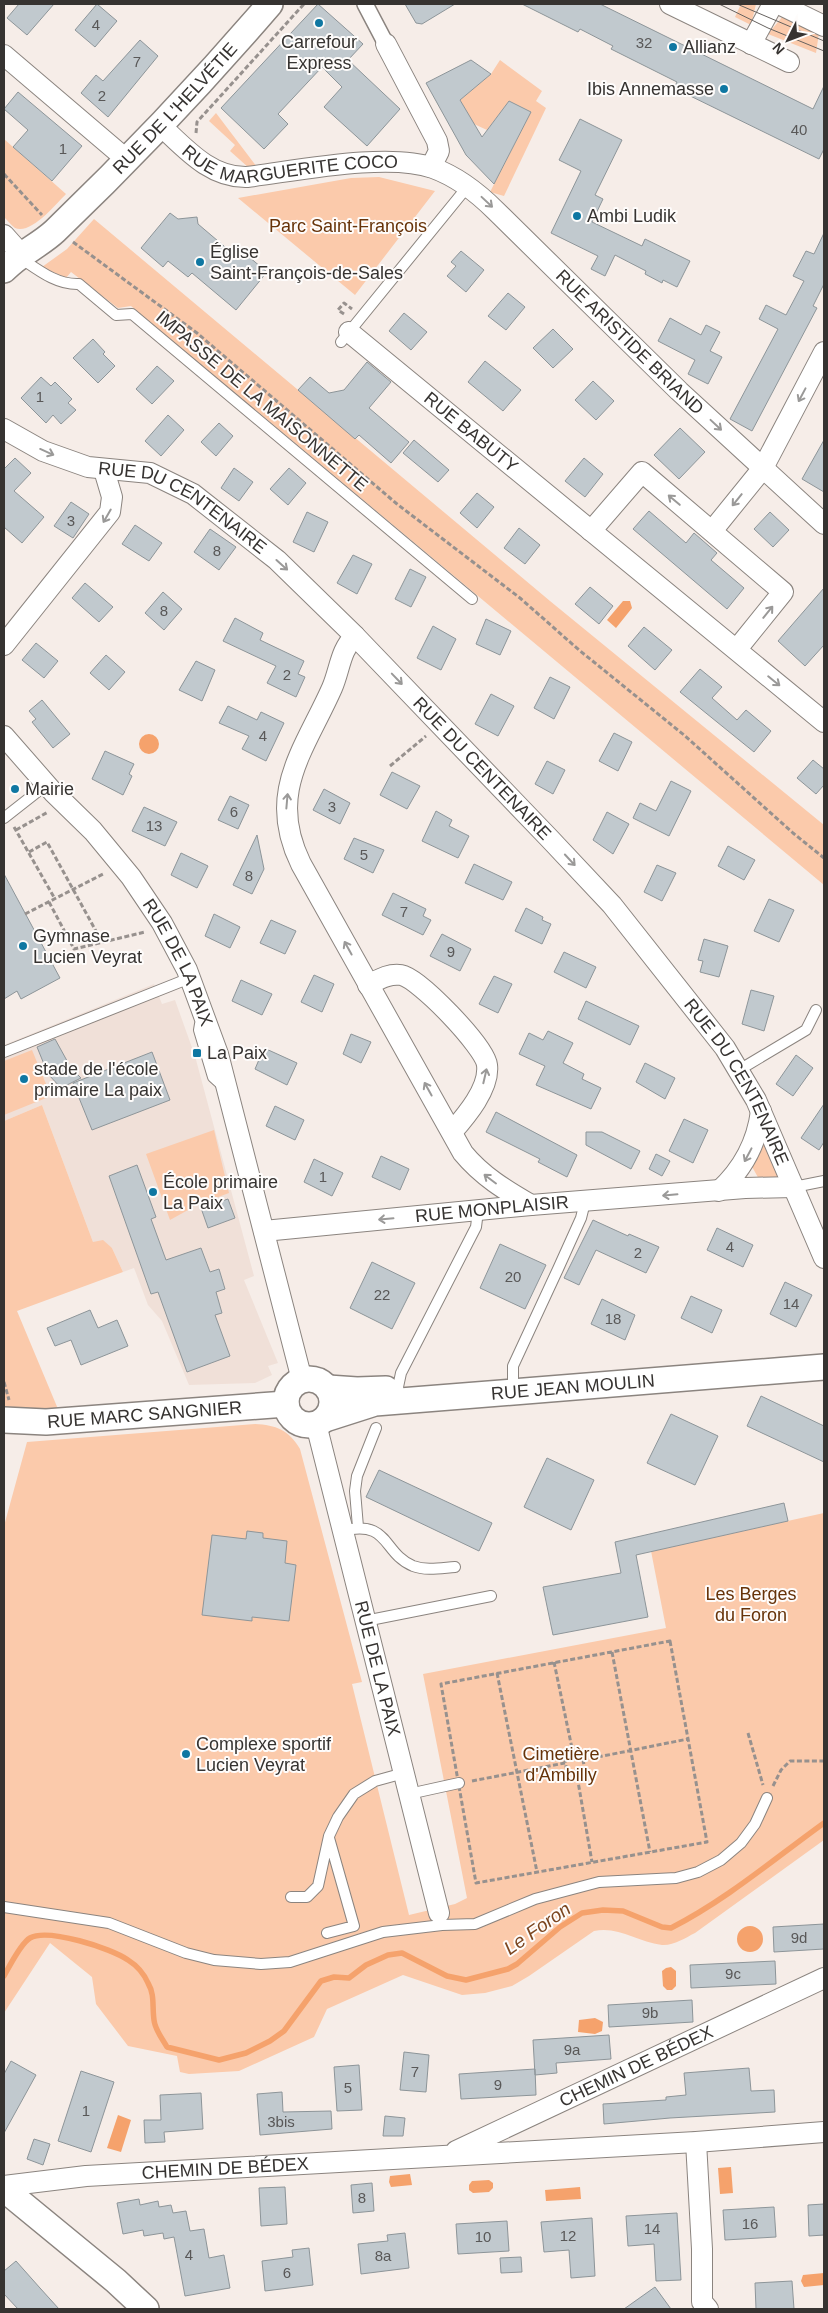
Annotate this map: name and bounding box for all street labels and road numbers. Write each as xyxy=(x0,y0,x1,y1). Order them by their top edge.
street label: RUE DE L'HELVÉTIE xyxy=(109,39,241,178)
street label: RUE MARGUERITE COCO xyxy=(178,141,398,187)
street label: RUE ARISTIDE BRIAND xyxy=(552,266,708,418)
street label: IMPASSE DE LA MAISONNETTE xyxy=(152,307,372,495)
street label: RUE BABUTY xyxy=(420,388,522,477)
street label: RUE DU CENTENAIRE xyxy=(97,458,270,558)
street label: RUE DU CENTENAIRE xyxy=(409,693,555,844)
street label: RUE DE LA PAIX xyxy=(139,895,217,1029)
street label: RUE DU CENTENAIRE xyxy=(680,995,793,1168)
street label: RUE MONPLAISIR xyxy=(414,1192,569,1226)
street label: RUE JEAN MOULIN xyxy=(490,1371,655,1404)
street label: RUE MARC SANGNIER xyxy=(47,1397,243,1432)
street label: RUE DE LA PAIX xyxy=(351,1599,404,1738)
street label: CHEMIN DE BÉDEX xyxy=(556,2022,716,2111)
street label: CHEMIN DE BÉDEX xyxy=(141,2154,309,2183)

